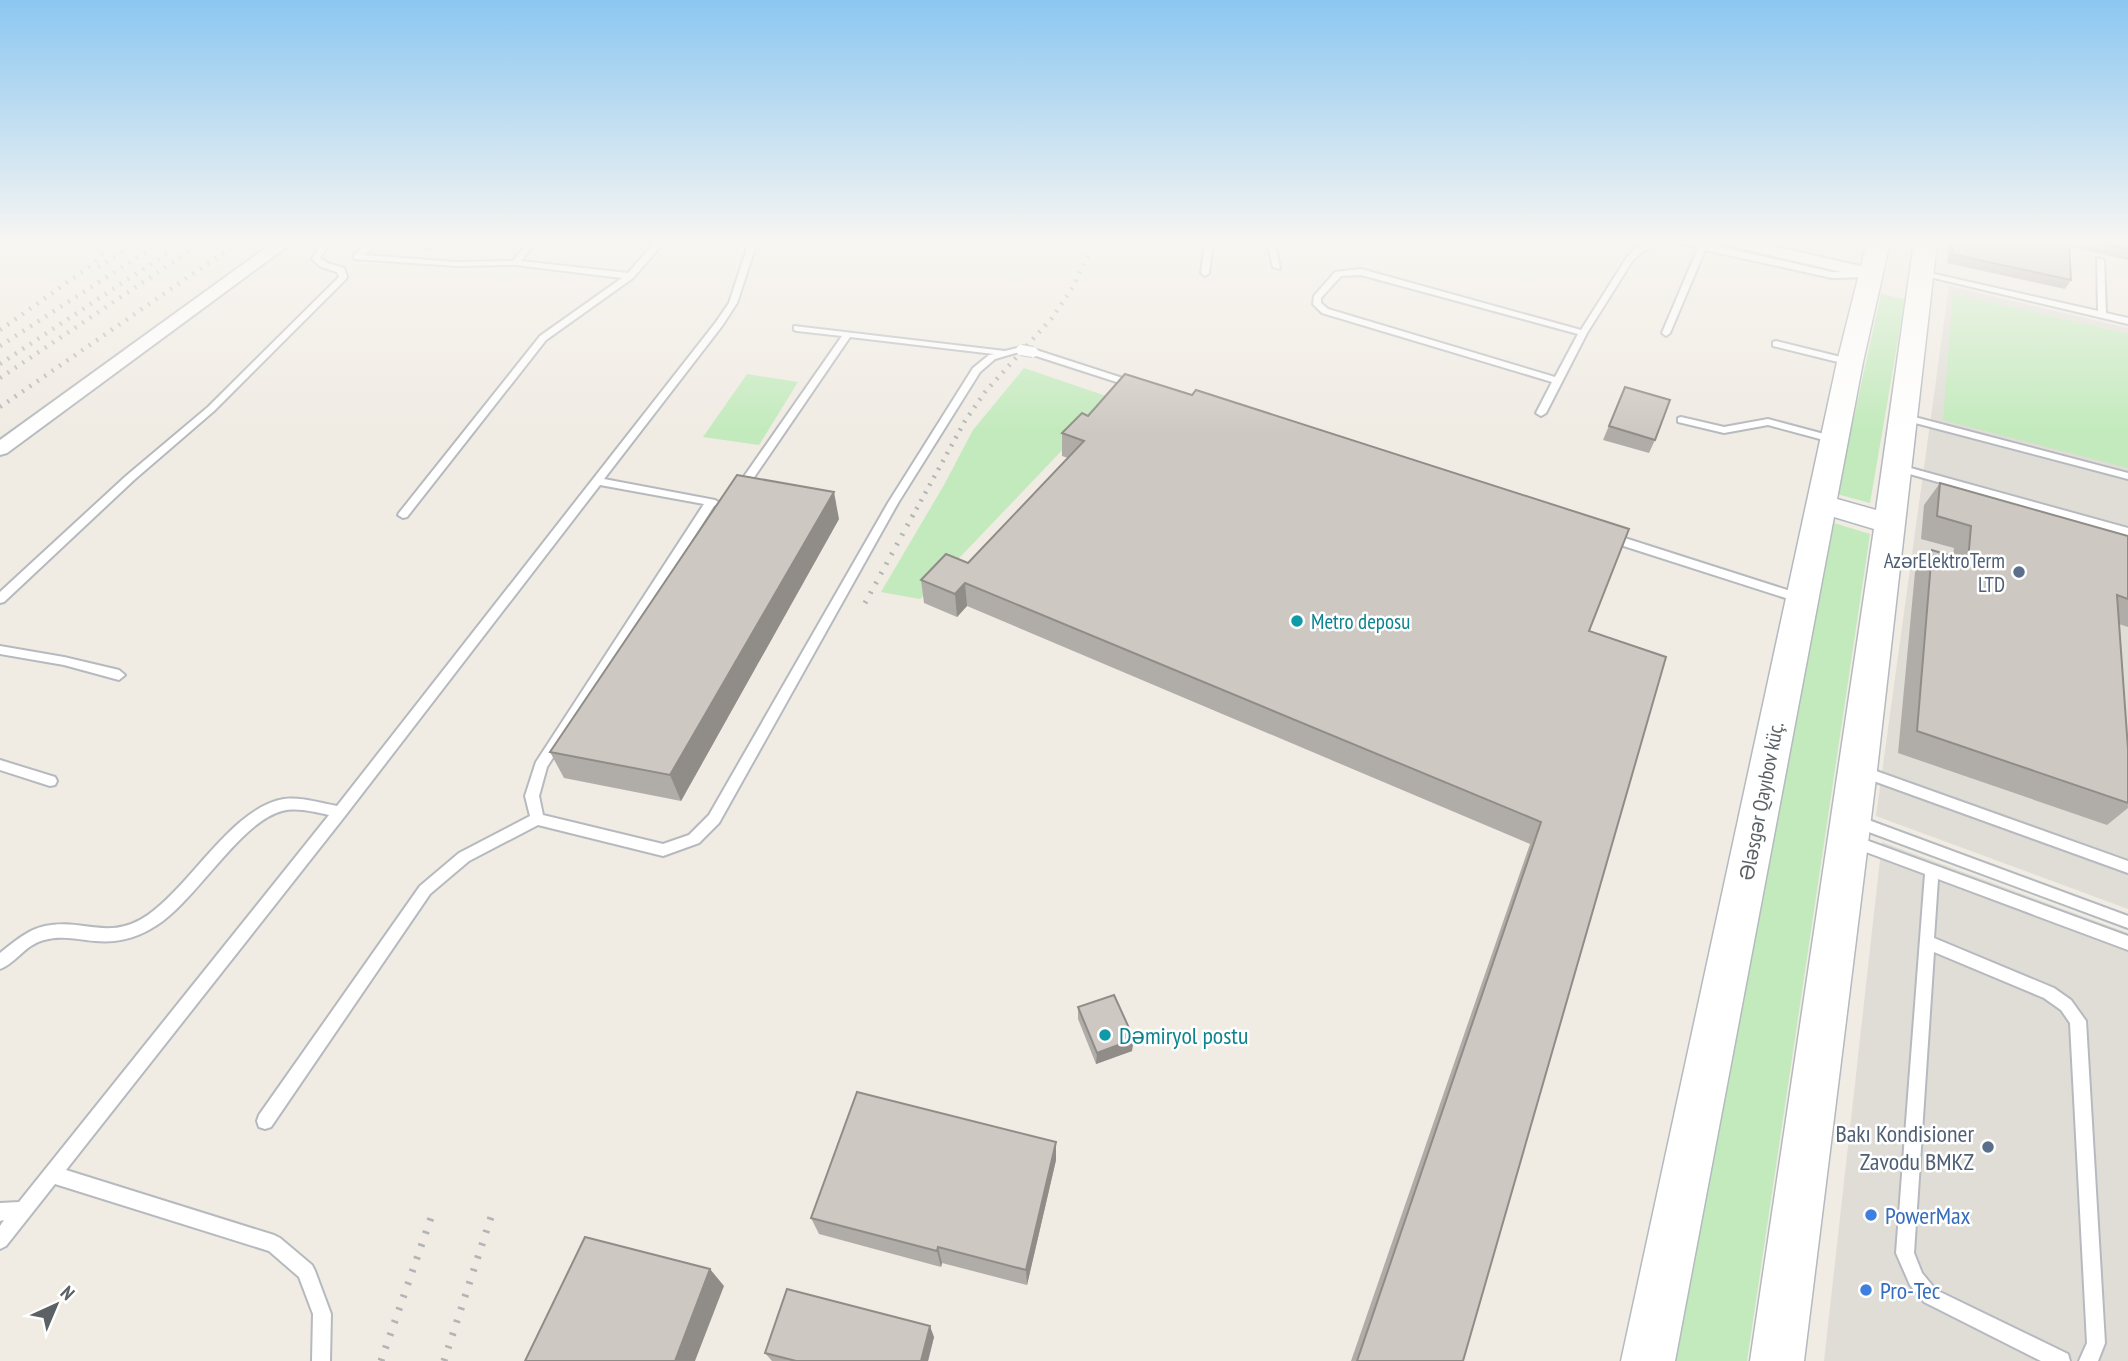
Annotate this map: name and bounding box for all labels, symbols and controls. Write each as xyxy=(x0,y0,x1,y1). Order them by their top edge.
place label: AzərElektroTerm LTD xyxy=(1884,547,2005,598)
marker: AzərElektroTerm LTD xyxy=(2011,564,2027,580)
place label: Metro deposu xyxy=(1311,608,1410,635)
marker: Metro deposu xyxy=(1289,613,1305,629)
street label: Ələsgər Qayıbov küç. xyxy=(1732,719,1790,883)
place label: Dəmiryol postu xyxy=(1119,1020,1248,1051)
marker: Dəmiryol postu xyxy=(1097,1027,1113,1043)
place label: Bakı Kondisioner Zavodu BMKZ xyxy=(1835,1118,1974,1177)
marker: Bakı Kondisioner Zavodu BMKZ xyxy=(1980,1139,1996,1155)
place label: PowerMax xyxy=(1885,1200,1971,1231)
marker: PowerMax xyxy=(1863,1207,1879,1223)
north arrow xyxy=(21,1270,91,1340)
place label: Pro-Tec xyxy=(1880,1275,1941,1306)
text: N xyxy=(56,1281,80,1305)
marker: Pro-Tec xyxy=(1858,1282,1874,1298)

